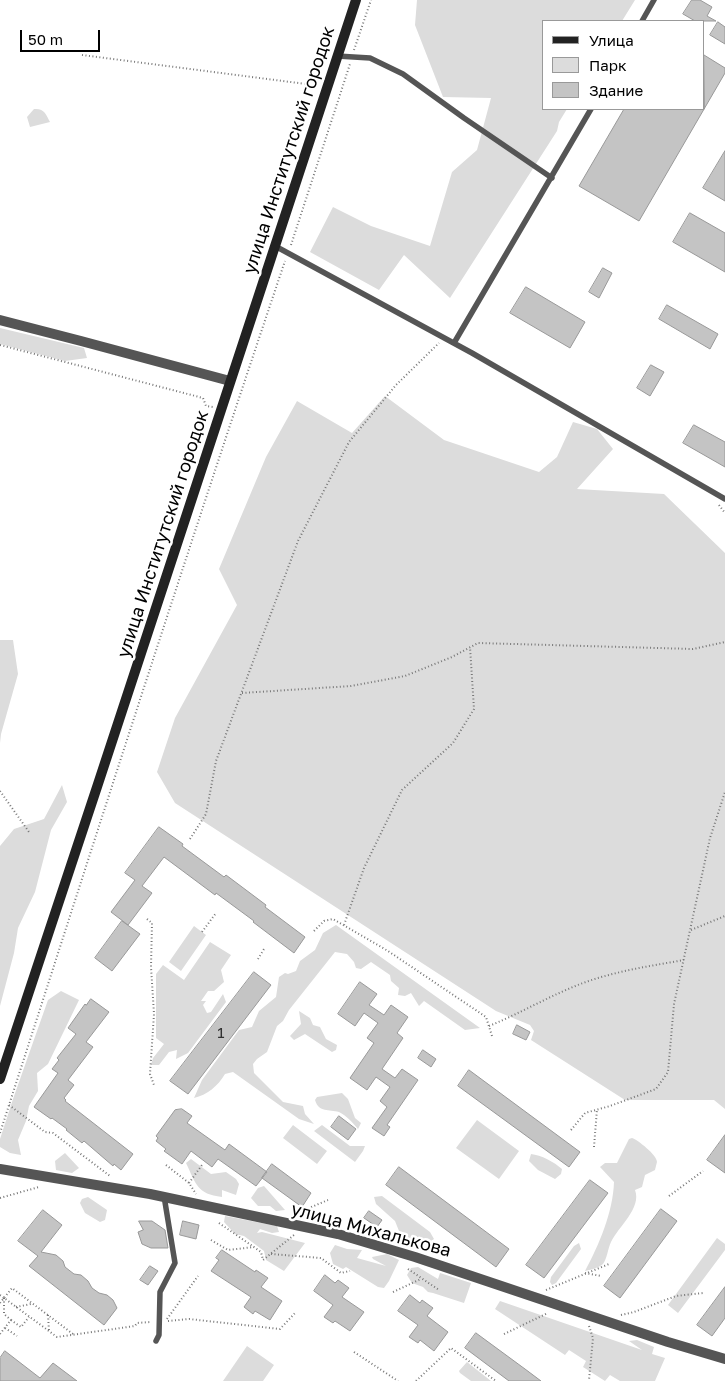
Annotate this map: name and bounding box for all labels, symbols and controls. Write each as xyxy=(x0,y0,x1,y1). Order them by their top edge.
scale bar xyxy=(22,20,102,52)
legend xyxy=(542,20,705,110)
street label: улица Институтский городок xyxy=(239,23,339,277)
text: 50 m xyxy=(28,30,63,48)
text: Улица xyxy=(589,31,634,49)
text: Парк xyxy=(589,56,627,74)
text: Здание xyxy=(589,81,643,99)
street label: улица Институтский городок xyxy=(113,407,213,661)
house number: 1 xyxy=(217,1024,225,1042)
street label: улица Михалькова xyxy=(289,1198,453,1262)

